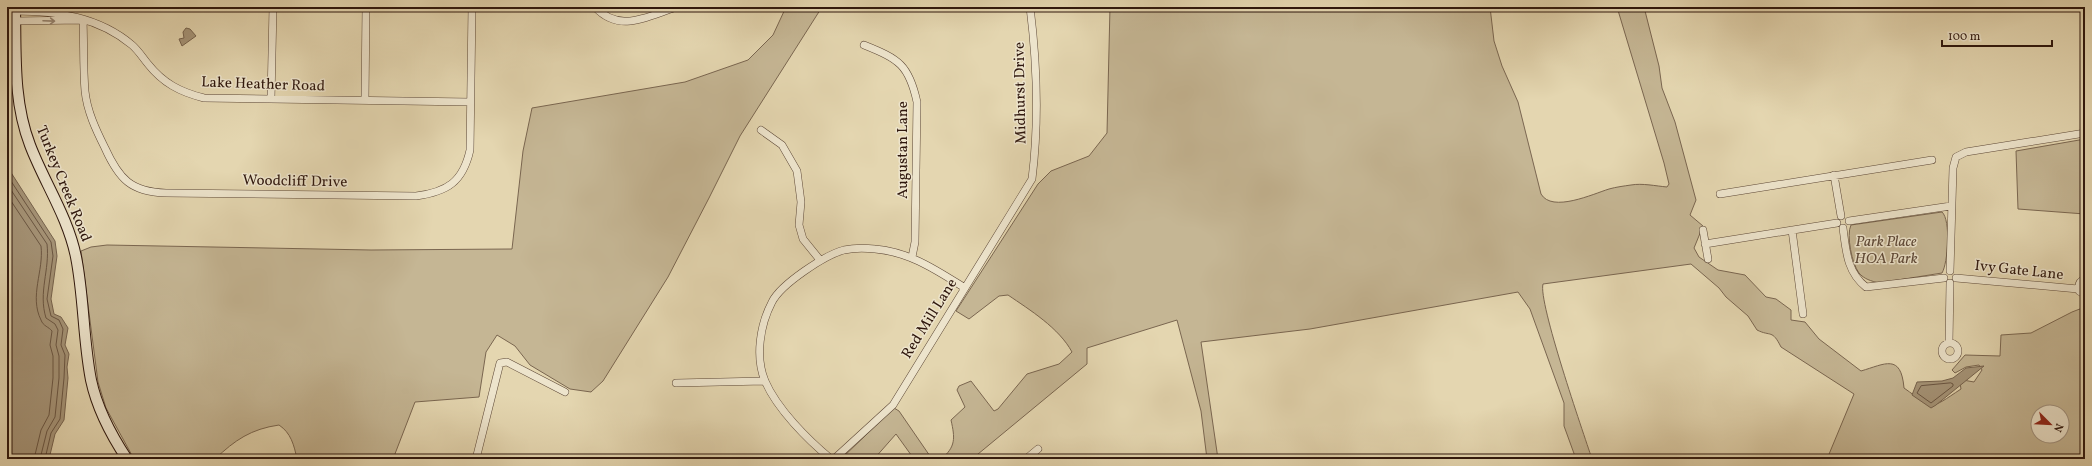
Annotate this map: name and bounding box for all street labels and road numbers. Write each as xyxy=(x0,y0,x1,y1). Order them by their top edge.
street label: Midhurst Drive xyxy=(1010,42,1032,144)
street label: Lake Heather Road xyxy=(201,72,325,98)
street label: Augustan Lane xyxy=(893,101,914,199)
street label: Turkey Creek Road xyxy=(30,123,96,245)
street label: Woodcliff Drive xyxy=(242,171,348,193)
street label: Ivy Gate Lane xyxy=(1974,256,2064,286)
street label: Red Mill Lane xyxy=(897,275,963,363)

